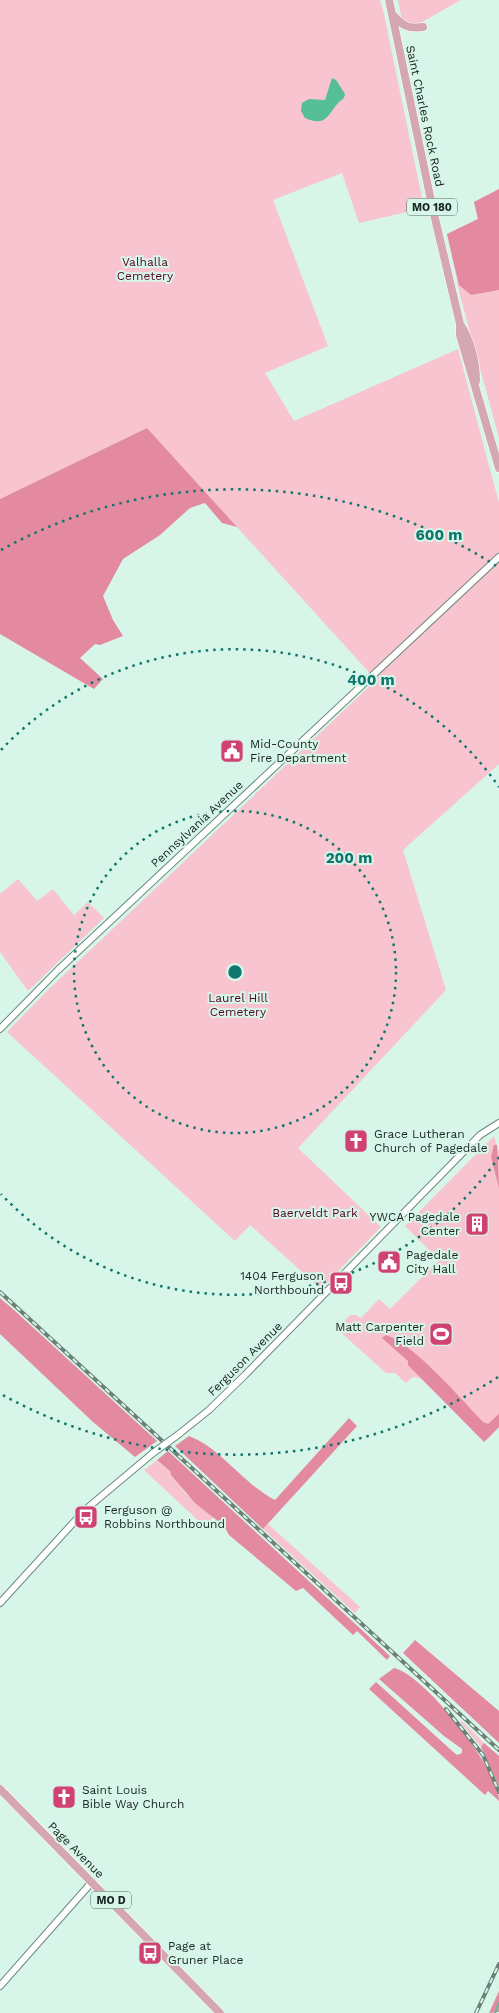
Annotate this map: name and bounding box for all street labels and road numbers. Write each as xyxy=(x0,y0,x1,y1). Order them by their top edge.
street label: Saint Charles Rock Road xyxy=(403,44,447,188)
road number: MO 180 xyxy=(407,198,457,216)
street label: Pennsylvania Avenue xyxy=(148,778,246,870)
street label: Ferguson Avenue xyxy=(205,1319,285,1399)
street label: Page Avenue xyxy=(45,1819,107,1881)
road number: MO D xyxy=(91,1892,131,1908)

